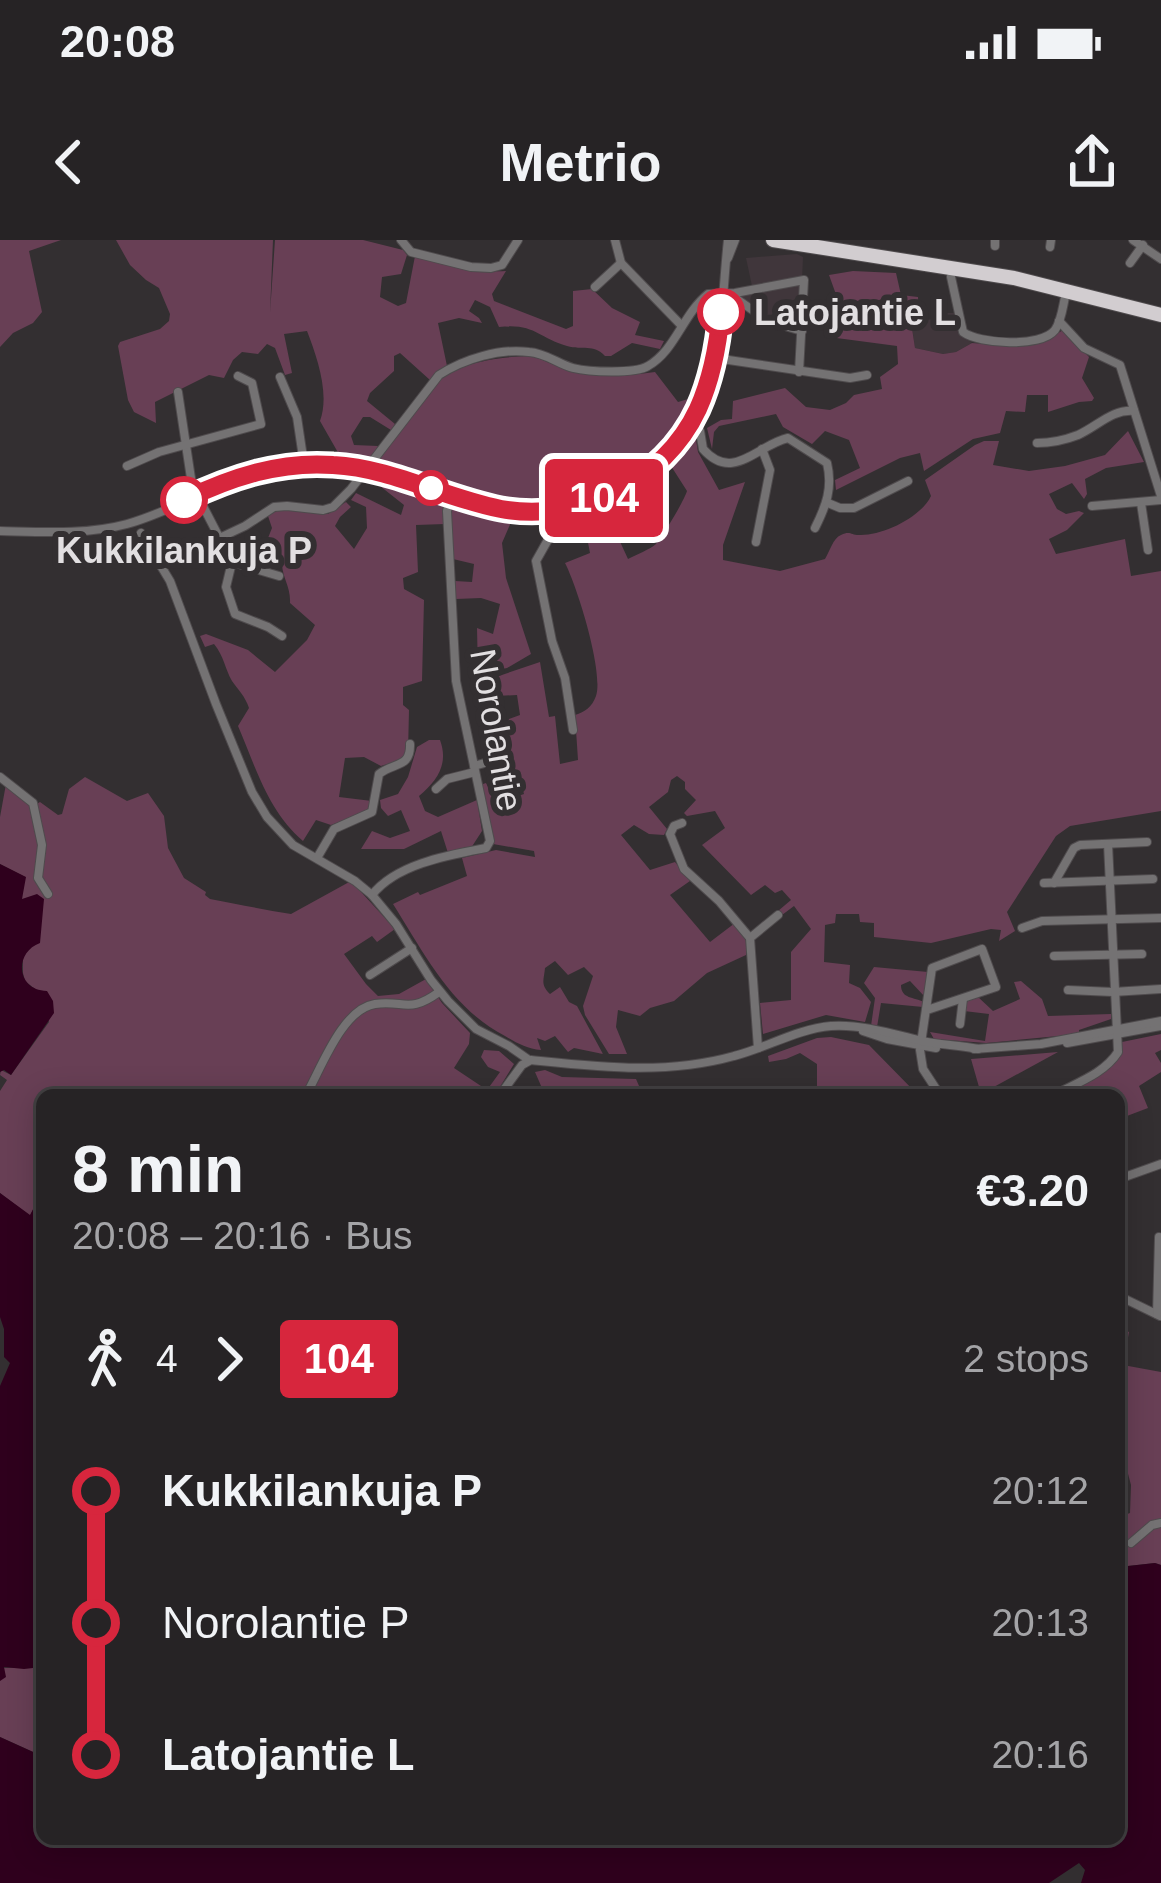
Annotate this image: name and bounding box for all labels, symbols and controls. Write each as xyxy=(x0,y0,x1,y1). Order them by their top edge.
text: 20:08 xyxy=(60,16,175,67)
icon: back xyxy=(36,129,102,195)
icon: share xyxy=(1059,129,1125,195)
text: Metrio xyxy=(500,132,662,192)
marker: Latojantie L xyxy=(699,290,743,334)
place label: Latojantie L xyxy=(754,292,956,333)
line badge: 104 xyxy=(535,459,673,537)
unlabelled marker xyxy=(415,472,447,504)
text: 104 xyxy=(569,474,639,521)
marker: Kukkilankuja P xyxy=(162,478,206,522)
place label: Kukkilankuja P xyxy=(56,530,312,571)
street label: Norolantie xyxy=(462,646,531,814)
text: 8 min xyxy=(72,1132,244,1206)
text: €3.20 xyxy=(976,1165,1089,1216)
text: 20:08 – 20:16 · Bus xyxy=(72,1214,412,1257)
icon: walk xyxy=(72,1326,138,1392)
icon: forward xyxy=(196,1326,262,1392)
text: 104 xyxy=(304,1335,374,1382)
text: 4 xyxy=(156,1337,178,1380)
text: 2 stops xyxy=(963,1337,1089,1380)
text: Kukkilankuja P xyxy=(162,1465,482,1516)
text: 20:12 xyxy=(991,1469,1089,1512)
text: Norolantie P xyxy=(162,1597,410,1648)
text: 20:13 xyxy=(991,1601,1089,1644)
text: Latojantie L xyxy=(162,1729,415,1780)
text: 20:16 xyxy=(991,1733,1089,1776)

